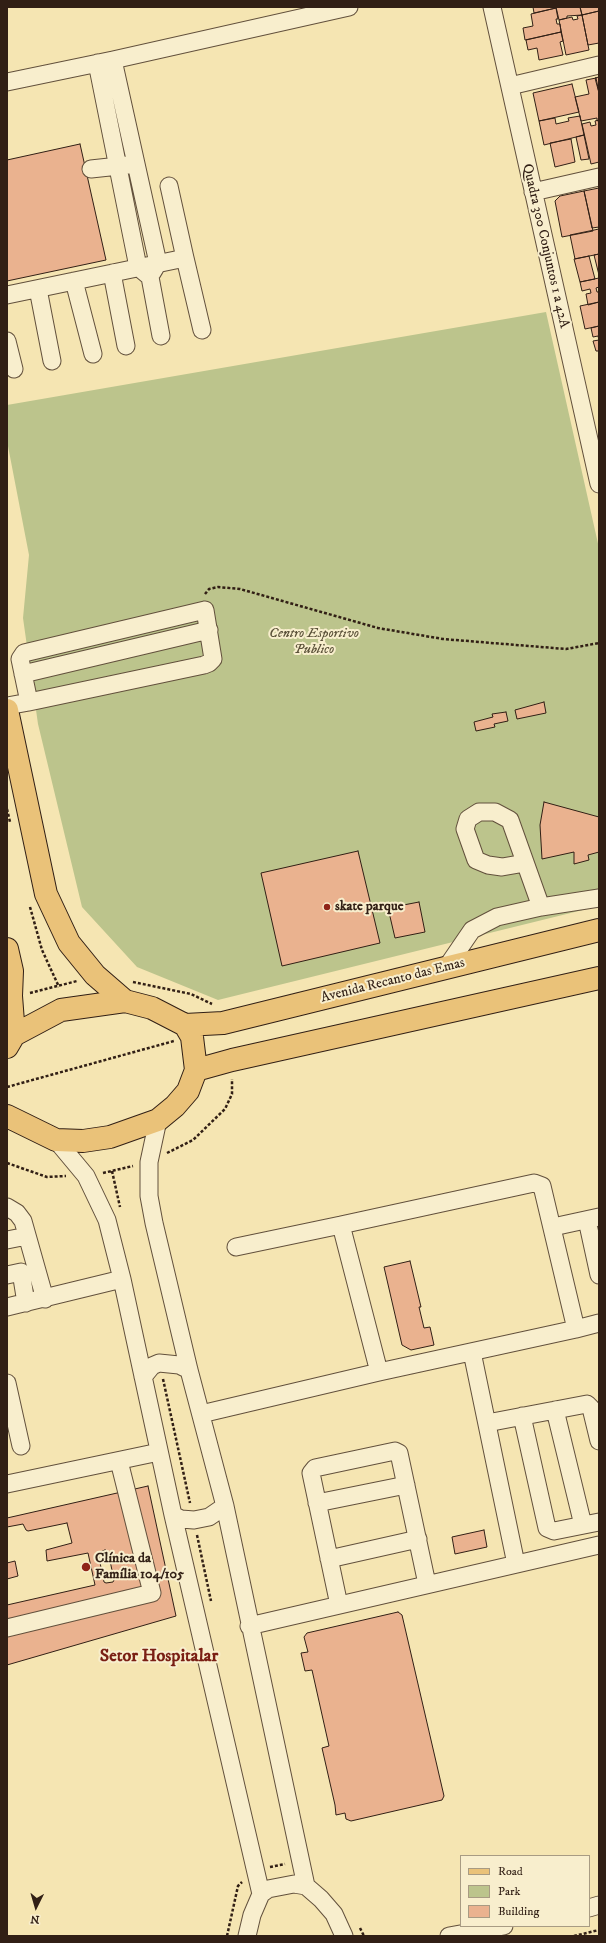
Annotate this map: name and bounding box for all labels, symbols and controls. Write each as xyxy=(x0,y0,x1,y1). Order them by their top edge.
street label: Quadra 300 Conjuntos 1 a 42A xyxy=(518,162,572,330)
park label: Centro Esportivo Publico xyxy=(269,626,359,658)
place label: skate parque xyxy=(335,899,403,915)
marker: skate parque xyxy=(322,902,332,912)
street label: Avenida Recanto das Emas xyxy=(319,955,467,1007)
place label: Clínica da Família 104/105 xyxy=(95,1551,184,1584)
marker: Clínica da Família 104/105 xyxy=(80,1561,92,1573)
district label: Setor Hospitalar xyxy=(100,1646,218,1668)
legend xyxy=(460,1855,590,1927)
text: Road xyxy=(498,1864,523,1879)
text: Park xyxy=(498,1884,520,1899)
north arrow xyxy=(16,1887,56,1927)
text: Building xyxy=(498,1904,539,1919)
text: N xyxy=(30,1912,40,1926)

